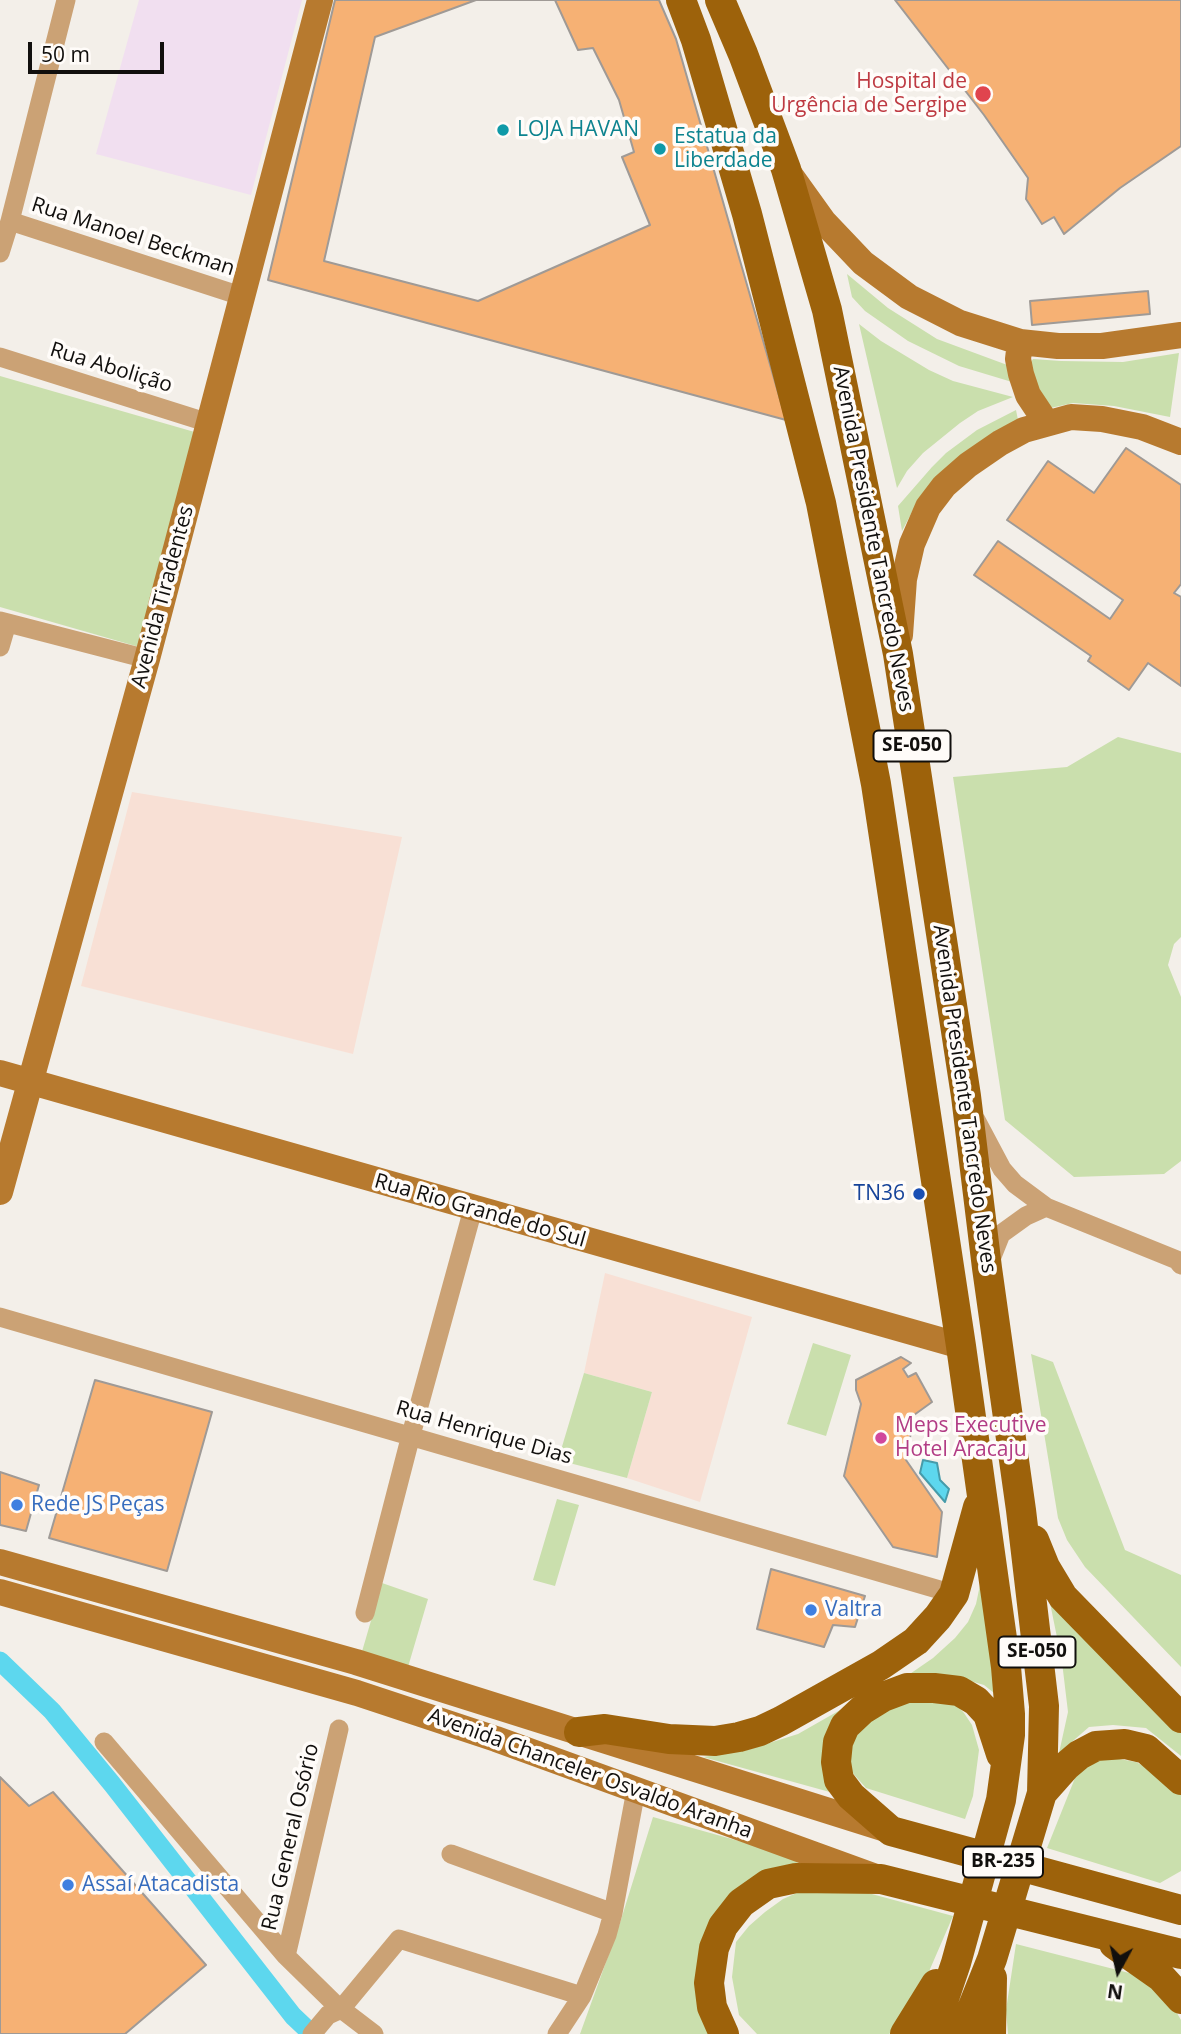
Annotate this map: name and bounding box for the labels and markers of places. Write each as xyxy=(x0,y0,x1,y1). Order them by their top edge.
place label: Hospital de Urgência de Sergipe xyxy=(771,69,967,119)
marker: Hospital de Urgência de Sergipe xyxy=(973,84,993,104)
place label: LOJA HAVAN xyxy=(517,117,639,143)
marker: LOJA HAVAN xyxy=(495,122,511,138)
place label: Estatua da Liberdade xyxy=(674,124,777,174)
marker: Estatua da Liberdade xyxy=(652,141,668,157)
place label: TN36 xyxy=(854,1181,905,1207)
marker: TN36 xyxy=(911,1186,927,1202)
place label: Meps Executive Hotel Aracaju xyxy=(895,1413,1046,1463)
marker: Meps Executive Hotel Aracaju xyxy=(873,1430,889,1446)
place label: Rede JS Peças xyxy=(31,1492,165,1518)
marker: Rede JS Peças xyxy=(9,1497,25,1513)
place label: Valtra xyxy=(825,1597,882,1623)
marker: Valtra xyxy=(803,1602,819,1618)
place label: Assaí Atacadista xyxy=(82,1872,239,1898)
marker: Assaí Atacadista xyxy=(60,1877,76,1893)

